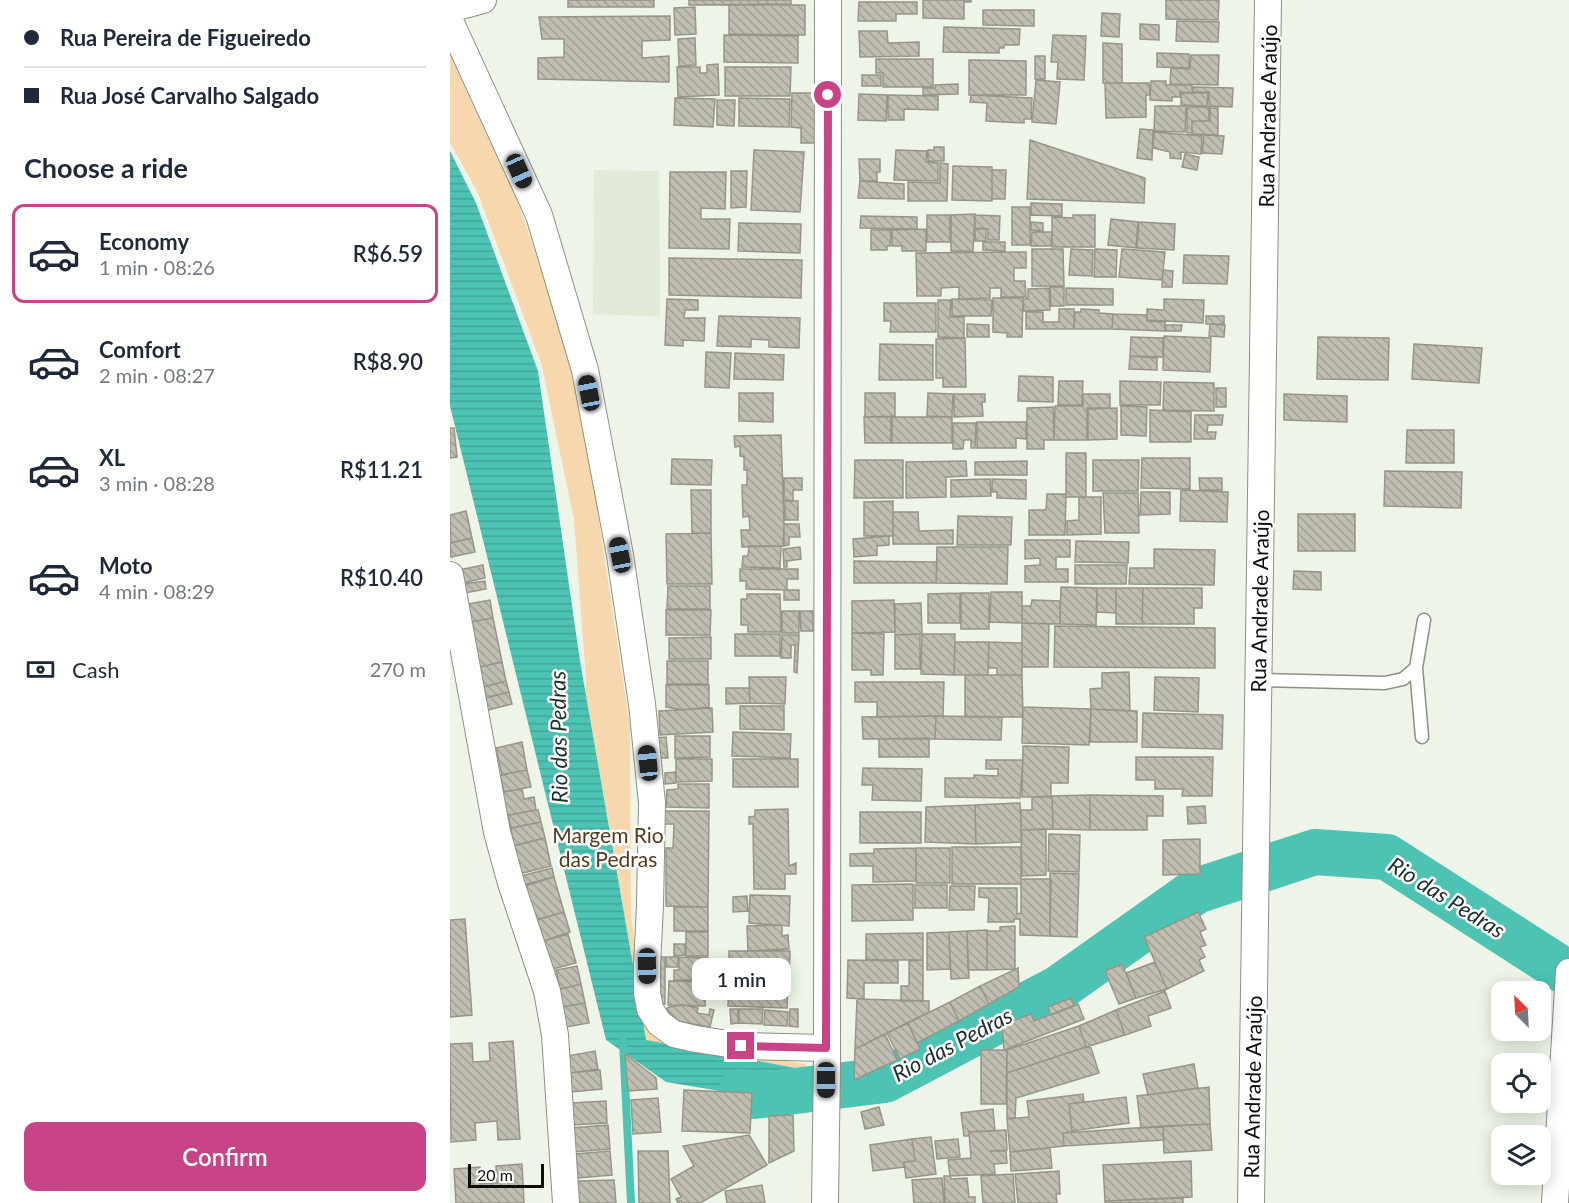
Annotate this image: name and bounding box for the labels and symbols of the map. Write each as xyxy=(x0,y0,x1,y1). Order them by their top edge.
street label: Rua Andrade Araújo xyxy=(1253,24,1281,208)
route start xyxy=(814,81,841,108)
car xyxy=(503,151,535,191)
car xyxy=(577,374,601,412)
street label: Rua Andrade Araújo xyxy=(1245,509,1273,693)
car xyxy=(608,536,632,574)
water label: Rio das Pedras xyxy=(543,671,573,803)
car xyxy=(637,744,659,782)
park label: Margem Rio das Pedras xyxy=(552,822,664,871)
water label: Rio das Pedras xyxy=(1384,851,1510,944)
car xyxy=(638,948,656,984)
callout: 1 min xyxy=(692,959,790,1001)
north arrow xyxy=(1491,981,1551,1041)
street label: Rua Andrade Araújo xyxy=(1238,995,1266,1179)
water label: Rio das Pedras xyxy=(887,1001,1017,1087)
route end xyxy=(727,1032,754,1059)
car xyxy=(817,1062,835,1098)
scale bar xyxy=(468,1161,544,1188)

